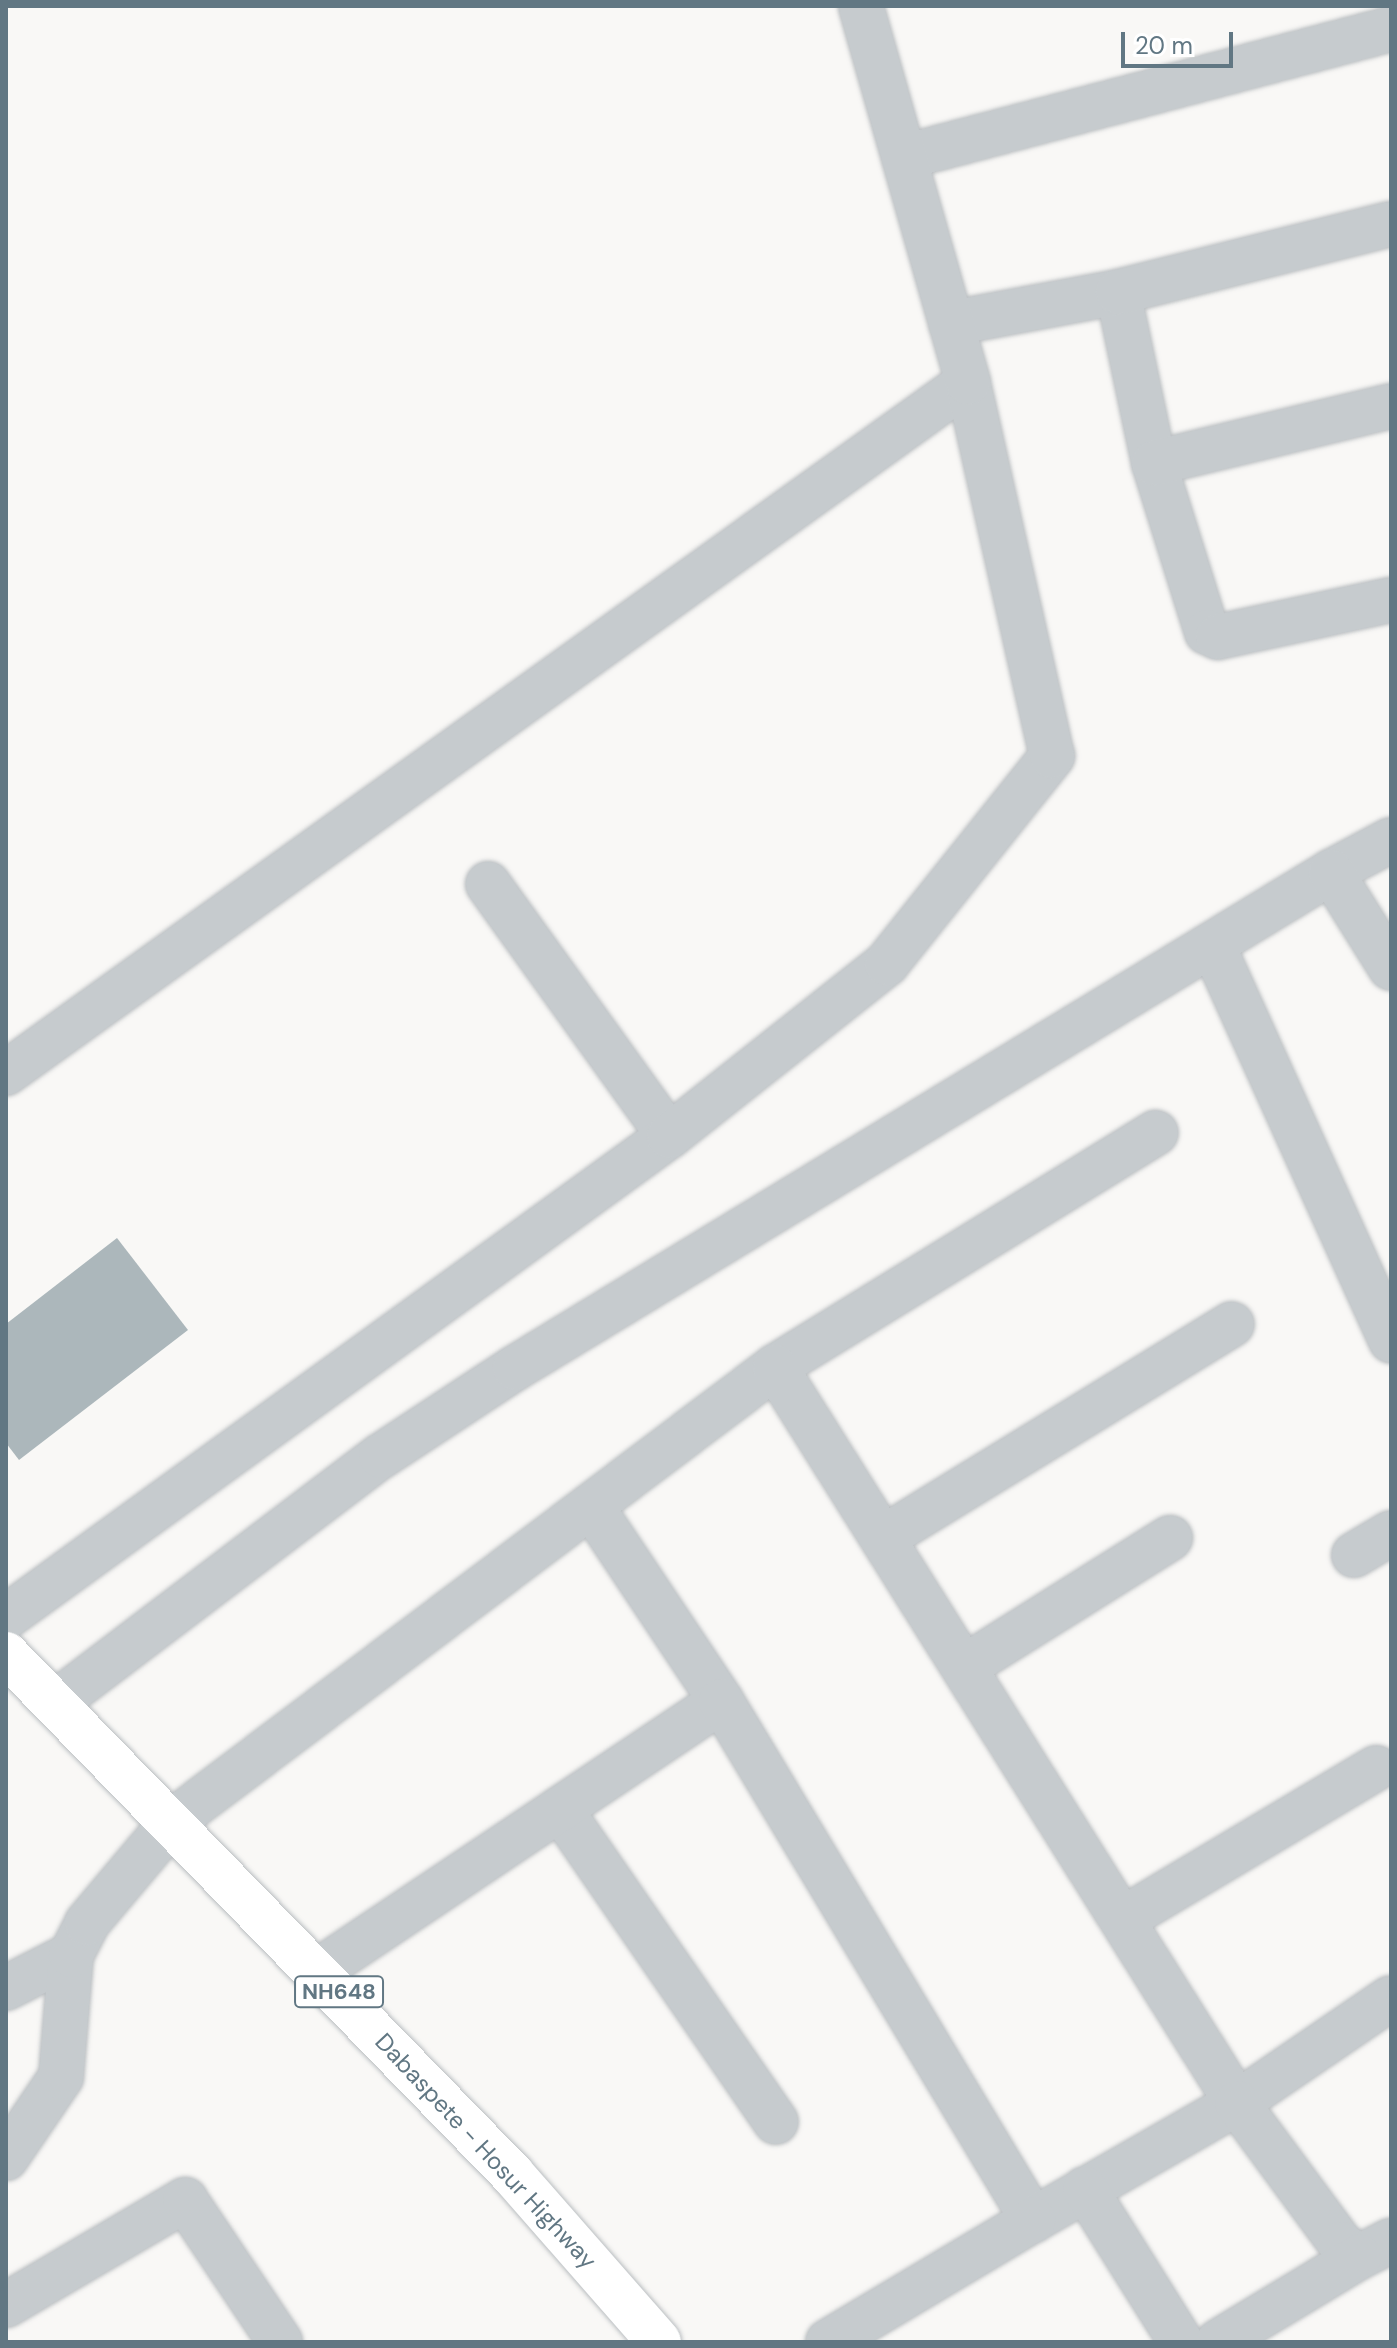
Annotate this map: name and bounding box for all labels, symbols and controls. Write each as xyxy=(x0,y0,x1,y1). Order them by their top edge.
scale bar xyxy=(1125,16,1237,66)
text: 20 m xyxy=(1135,30,1193,61)
road number: NH648 xyxy=(293,1974,385,2010)
street label: Dabaspete - Hosur Highway xyxy=(369,2027,603,2275)

